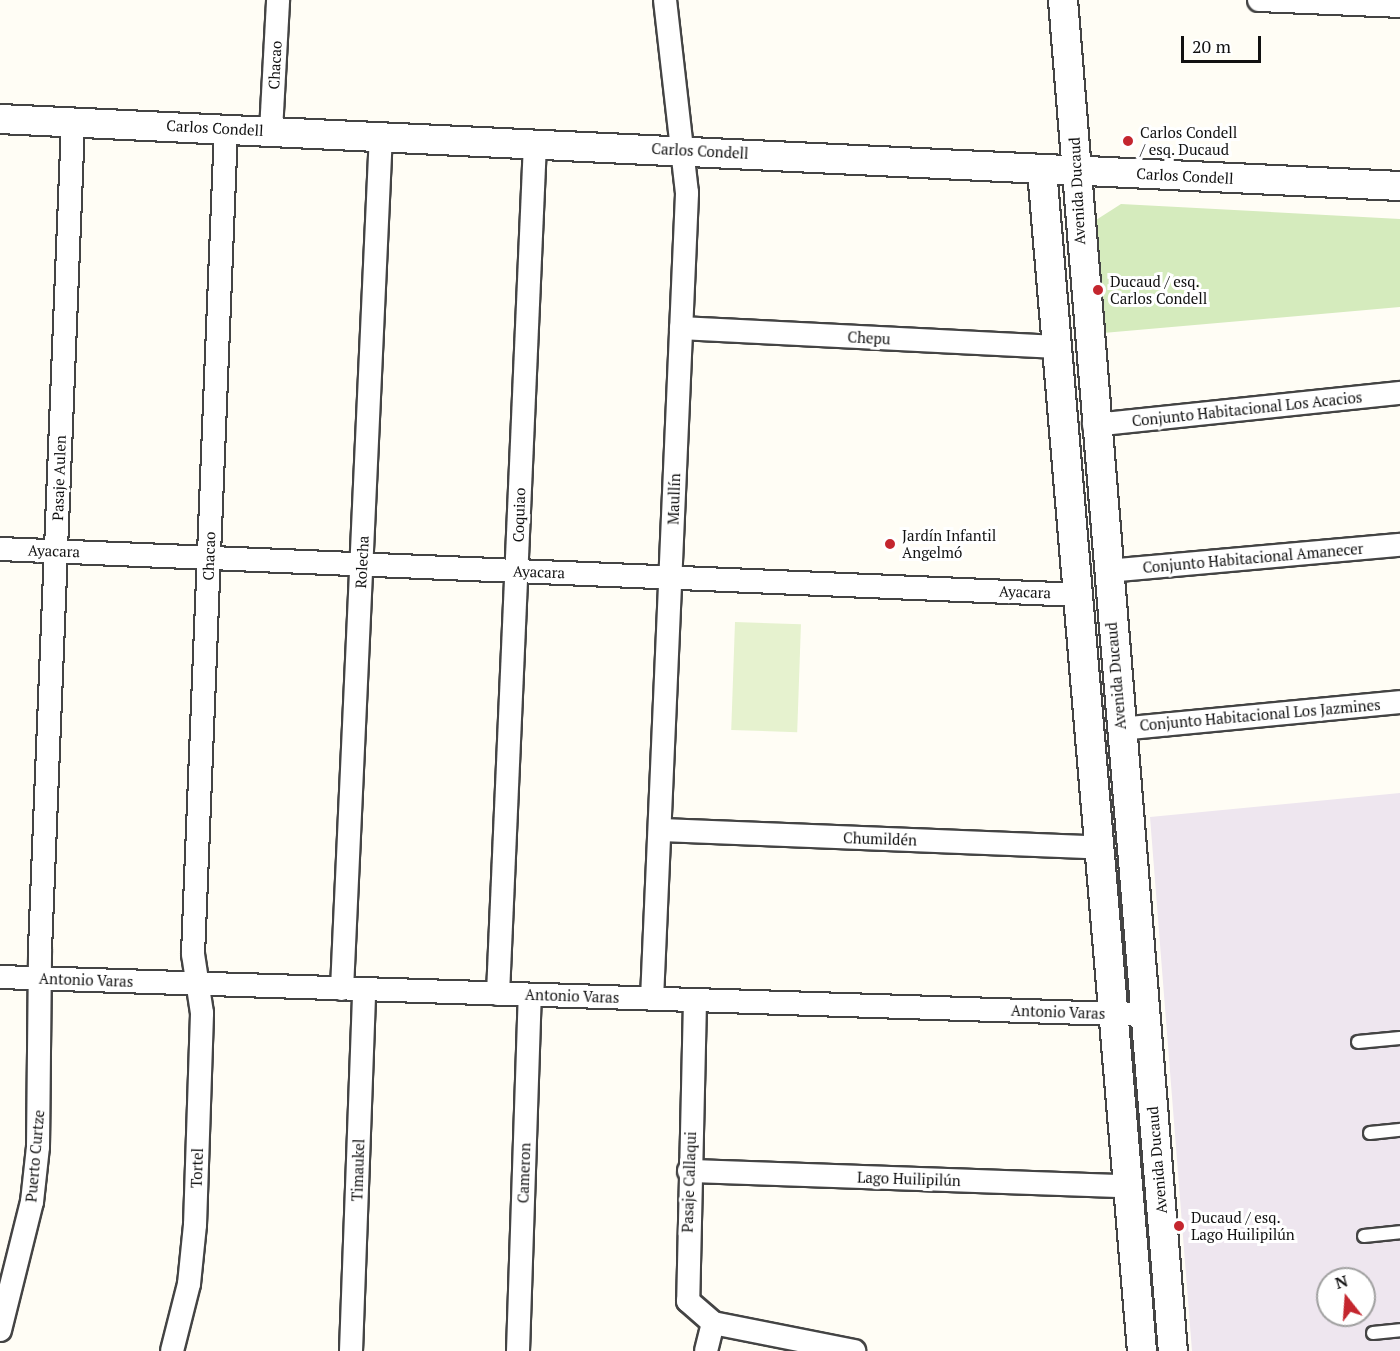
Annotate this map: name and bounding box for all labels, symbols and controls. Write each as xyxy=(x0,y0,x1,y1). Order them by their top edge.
scale bar xyxy=(1184,24,1264,62)
text: 20 m xyxy=(1192,34,1231,58)
street label: Chacao xyxy=(265,40,285,90)
street label: Carlos Condell xyxy=(166,116,264,140)
place label: Carlos Condell / esq. Ducaud xyxy=(1140,123,1237,158)
marker: Carlos Condell / esq. Ducaud xyxy=(1121,134,1135,148)
street label: Avenida Ducaud xyxy=(1065,137,1089,245)
street label: Carlos Condell xyxy=(651,139,749,163)
street label: Carlos Condell xyxy=(1136,164,1234,188)
place label: Ducaud / esq. Carlos Condell xyxy=(1110,272,1207,307)
marker: Ducaud / esq. Carlos Condell xyxy=(1091,283,1105,297)
street label: Chepu xyxy=(847,328,891,348)
street label: Conjunto Habitacional Los Acacios xyxy=(1131,388,1363,430)
street label: Pasaje Aulen xyxy=(49,435,69,521)
street label: Maullín xyxy=(664,473,684,525)
street label: Coquiao xyxy=(509,487,529,543)
place label: Jardín Infantil Angelmó xyxy=(902,526,996,561)
street label: Chacao xyxy=(199,531,219,581)
street label: Rolecha xyxy=(352,535,372,589)
marker: Jardín Infantil Angelmó xyxy=(883,537,897,551)
street label: Conjunto Habitacional Amanecer xyxy=(1142,539,1364,577)
street label: Ayacara xyxy=(28,541,80,561)
street label: Ayacara xyxy=(513,562,565,582)
street label: Ayacara xyxy=(999,582,1051,602)
street label: Avenida Ducaud xyxy=(1102,622,1130,730)
street label: Conjunto Habitacional Los Jazmines xyxy=(1139,696,1381,734)
street label: Chumildén xyxy=(843,829,917,849)
street label: Antonio Varas xyxy=(38,969,134,991)
street label: Antonio Varas xyxy=(524,985,620,1007)
street label: Antonio Varas xyxy=(1010,1001,1106,1023)
street label: Avenida Ducaud xyxy=(1143,1106,1171,1214)
street label: Puerto Curtze xyxy=(22,1109,48,1203)
street label: Pasaje Callaqui xyxy=(678,1131,700,1233)
street label: Timaukel xyxy=(348,1138,368,1202)
street label: Cameron xyxy=(514,1142,534,1204)
street label: Tortel xyxy=(187,1148,207,1188)
street label: Lago Huilipilún xyxy=(857,1168,961,1190)
place label: Ducaud / esq. Lago Huilipilún xyxy=(1191,1208,1295,1243)
marker: Ducaud / esq. Lago Huilipilún xyxy=(1172,1219,1186,1233)
north arrow xyxy=(1316,1267,1376,1327)
text: N xyxy=(1332,1269,1350,1294)

